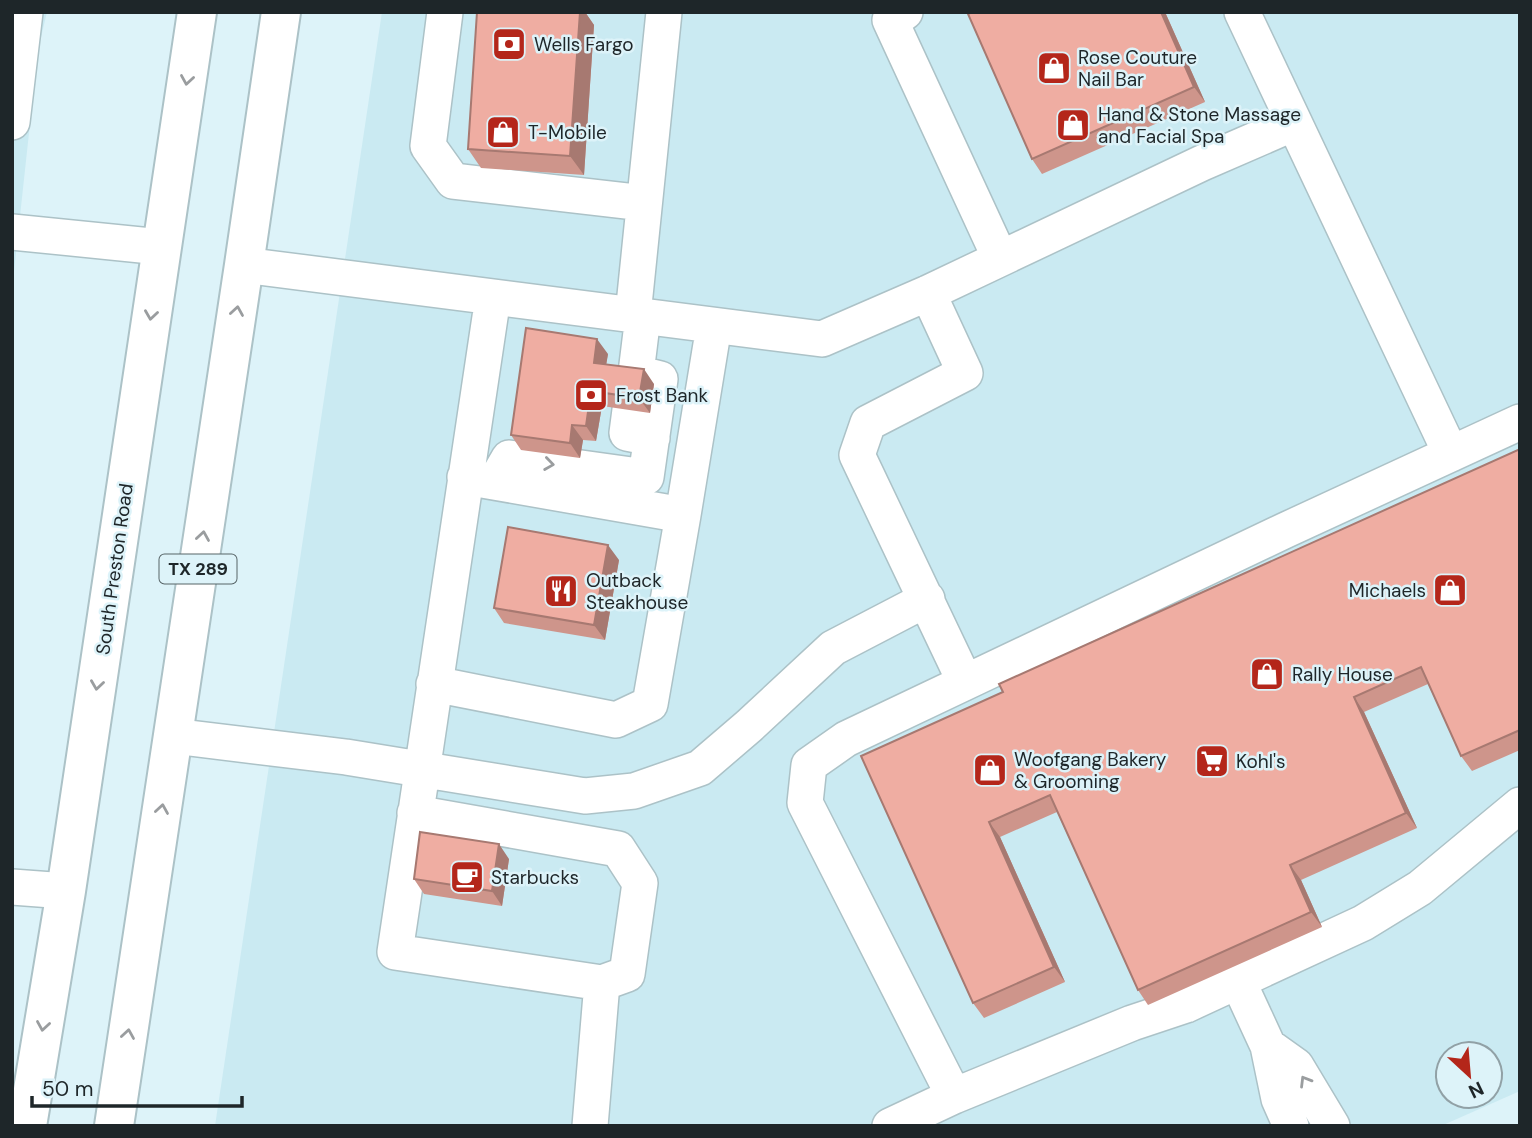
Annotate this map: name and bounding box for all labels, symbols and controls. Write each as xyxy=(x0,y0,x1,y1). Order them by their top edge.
bank icon: Wells Fargo xyxy=(490,25,528,63)
place label: Wells Fargo xyxy=(534,32,633,57)
place label: Rose Couture Nail Bar xyxy=(1078,45,1197,92)
shop icon: Rose Couture Nail Bar xyxy=(1035,49,1073,87)
one-way arrow xyxy=(180,74,195,86)
place label: Hand & Stone Massage and Facial Spa xyxy=(1098,102,1301,149)
shop icon: Hand & Stone Massage and Facial Spa xyxy=(1054,106,1092,144)
shop icon: T-Mobile xyxy=(484,113,522,151)
place label: T-Mobile xyxy=(528,120,607,145)
one-way arrow xyxy=(229,305,244,317)
one-way arrow xyxy=(144,309,159,321)
bank icon: Frost Bank xyxy=(572,376,610,414)
place label: Frost Bank xyxy=(616,383,708,408)
one-way arrow xyxy=(543,456,555,471)
street label: South Preston Road xyxy=(90,482,139,656)
one-way arrow xyxy=(195,530,210,542)
road number: TX 289 xyxy=(160,554,236,584)
place label: Outback Steakhouse xyxy=(586,568,688,615)
shop icon: Michaels xyxy=(1431,571,1469,609)
restaurant icon: Outback Steakhouse xyxy=(542,572,580,610)
place label: Michaels xyxy=(1349,578,1426,603)
shop icon: Rally House xyxy=(1248,655,1286,693)
place label: Rally House xyxy=(1292,662,1393,687)
one-way arrow xyxy=(89,679,104,691)
supermarket icon: Kohl's xyxy=(1193,742,1231,780)
place label: Woofgang Bakery & Grooming xyxy=(1014,747,1167,794)
place label: Kohl's xyxy=(1236,749,1285,774)
shop icon: Woofgang Bakery & Grooming xyxy=(971,751,1009,789)
one-way arrow xyxy=(154,803,169,815)
cafe icon: Starbucks xyxy=(448,858,486,896)
place label: Starbucks xyxy=(491,865,579,890)
one-way arrow xyxy=(36,1020,51,1032)
one-way arrow xyxy=(120,1028,135,1040)
north arrow xyxy=(1434,1040,1504,1110)
scale bar xyxy=(32,1064,242,1108)
text: 50 m xyxy=(42,1075,93,1103)
one-way arrow xyxy=(1301,1075,1314,1088)
text: N xyxy=(1465,1076,1488,1104)

